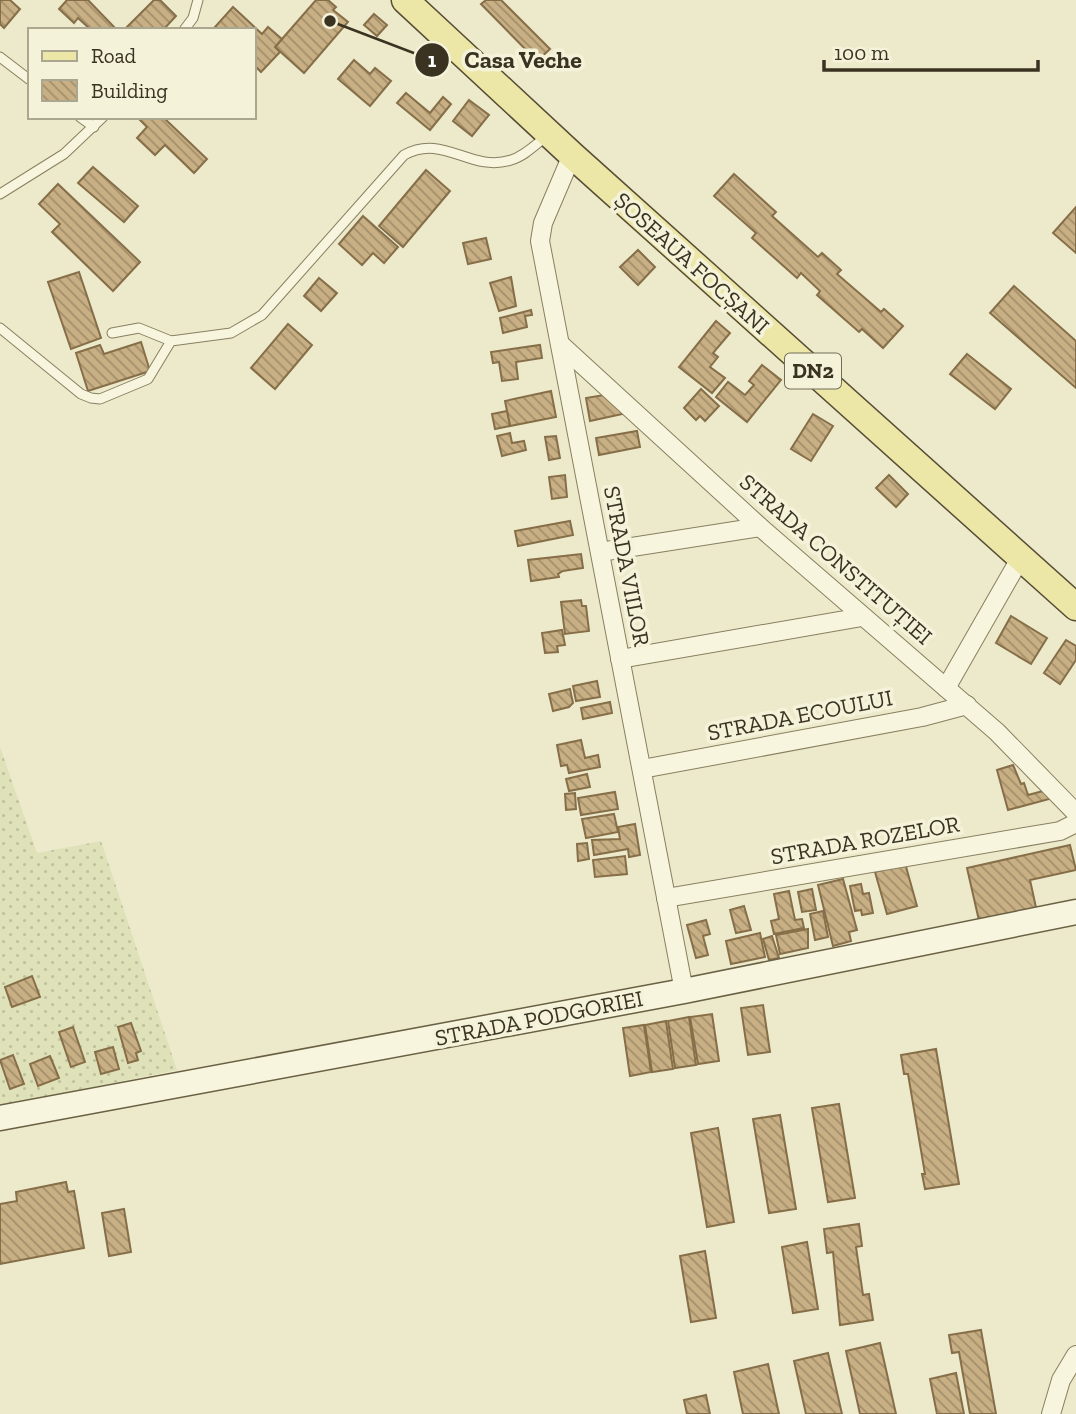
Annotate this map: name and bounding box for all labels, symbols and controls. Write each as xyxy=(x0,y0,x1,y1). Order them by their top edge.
legend xyxy=(28,28,256,119)
scale bar xyxy=(824,28,1038,72)
callout: Casa Veche xyxy=(415,37,596,82)
text: 100 m xyxy=(834,40,889,65)
text: Road xyxy=(91,43,137,68)
text: Casa Veche xyxy=(464,45,582,74)
text: 1 xyxy=(428,47,437,72)
text: Building xyxy=(91,78,168,103)
street label: ȘOSEAUA FOCȘANI xyxy=(609,186,775,340)
road number: DN2 xyxy=(785,354,841,388)
street label: STRADA CONSTITUȚIEI xyxy=(734,468,938,650)
street label: STRADA VIILOR xyxy=(598,484,656,648)
street label: STRADA ECOULUI xyxy=(705,683,895,747)
street label: STRADA ROZELOR xyxy=(768,810,962,870)
street label: STRADA PODGORIEI xyxy=(433,984,645,1052)

